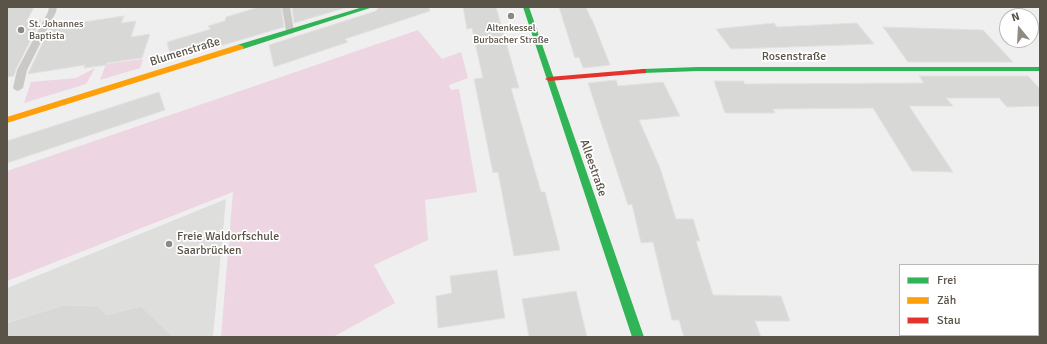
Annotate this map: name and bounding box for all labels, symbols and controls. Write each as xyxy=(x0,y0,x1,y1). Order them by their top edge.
north arrow xyxy=(999,8,1039,48)
text: N xyxy=(1010,10,1021,24)
marker: Altenkessel Burbacher Straße xyxy=(506,11,516,21)
place label: St. Johannes Baptista xyxy=(29,18,83,42)
place label: Altenkessel Burbacher Straße xyxy=(473,22,549,46)
marker: St. Johannes Baptista xyxy=(16,25,26,35)
street label: Blumenstraße xyxy=(148,34,222,70)
street label: Rosenstraße xyxy=(762,50,826,64)
street label: Alleestraße xyxy=(577,138,609,198)
place label: Freie Waldorfschule Saarbrücken xyxy=(177,230,279,258)
marker: Freie Waldorfschule Saarbrücken xyxy=(164,239,174,249)
legend xyxy=(899,264,1039,336)
text: Frei xyxy=(937,273,956,288)
text: Zäh xyxy=(937,293,956,308)
text: Stau xyxy=(937,313,961,328)

